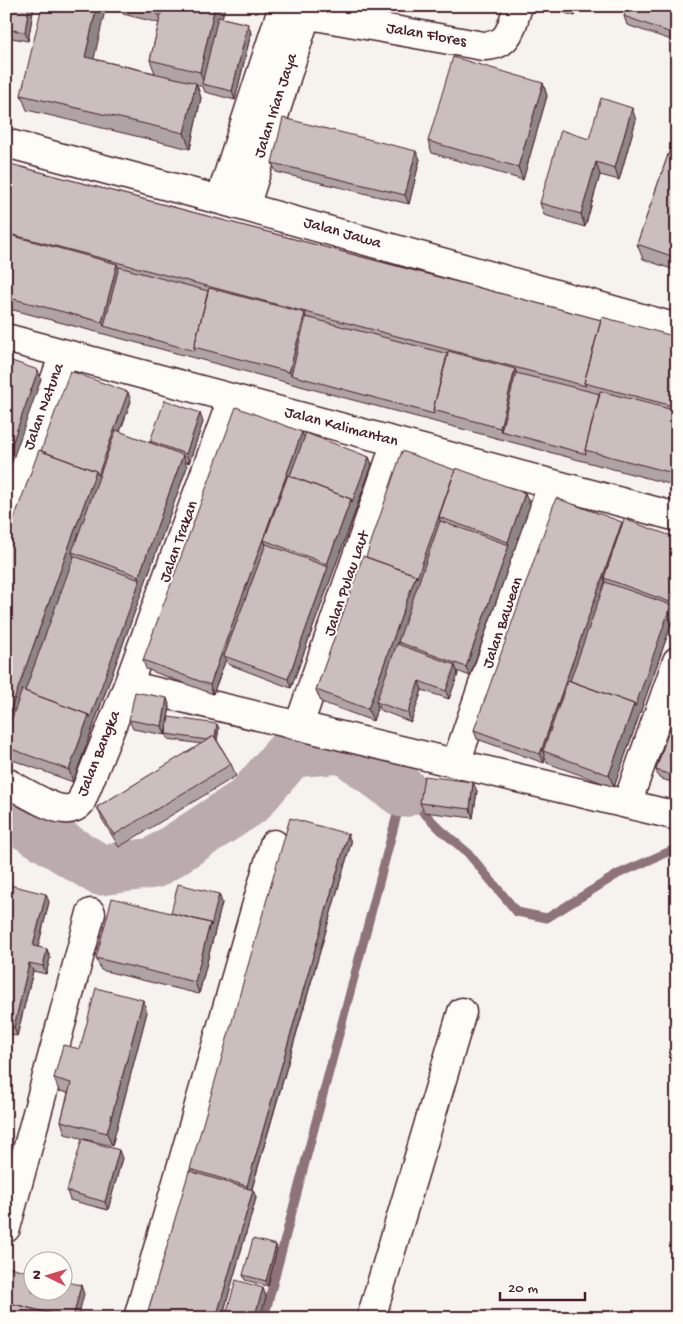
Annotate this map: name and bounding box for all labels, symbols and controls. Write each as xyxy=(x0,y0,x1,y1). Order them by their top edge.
street label: Jalan Flores xyxy=(384,20,469,53)
street label: Jalan Irian Jaya xyxy=(251,50,303,161)
street label: Jalan Jawa xyxy=(301,214,384,254)
street label: Jalan Natuna xyxy=(21,360,70,453)
street label: Jalan Kalimantan xyxy=(282,404,400,452)
street label: Jalan Trakan xyxy=(156,498,204,585)
street label: Jalan Pulau Laut xyxy=(321,528,375,639)
street label: Jalan Bawean xyxy=(479,574,529,671)
street label: Jalan Bangka xyxy=(74,707,126,800)
north arrow xyxy=(22,1252,72,1302)
scale bar xyxy=(500,1269,586,1301)
text: N xyxy=(29,1270,46,1280)
text: 20 m xyxy=(508,1280,538,1298)

